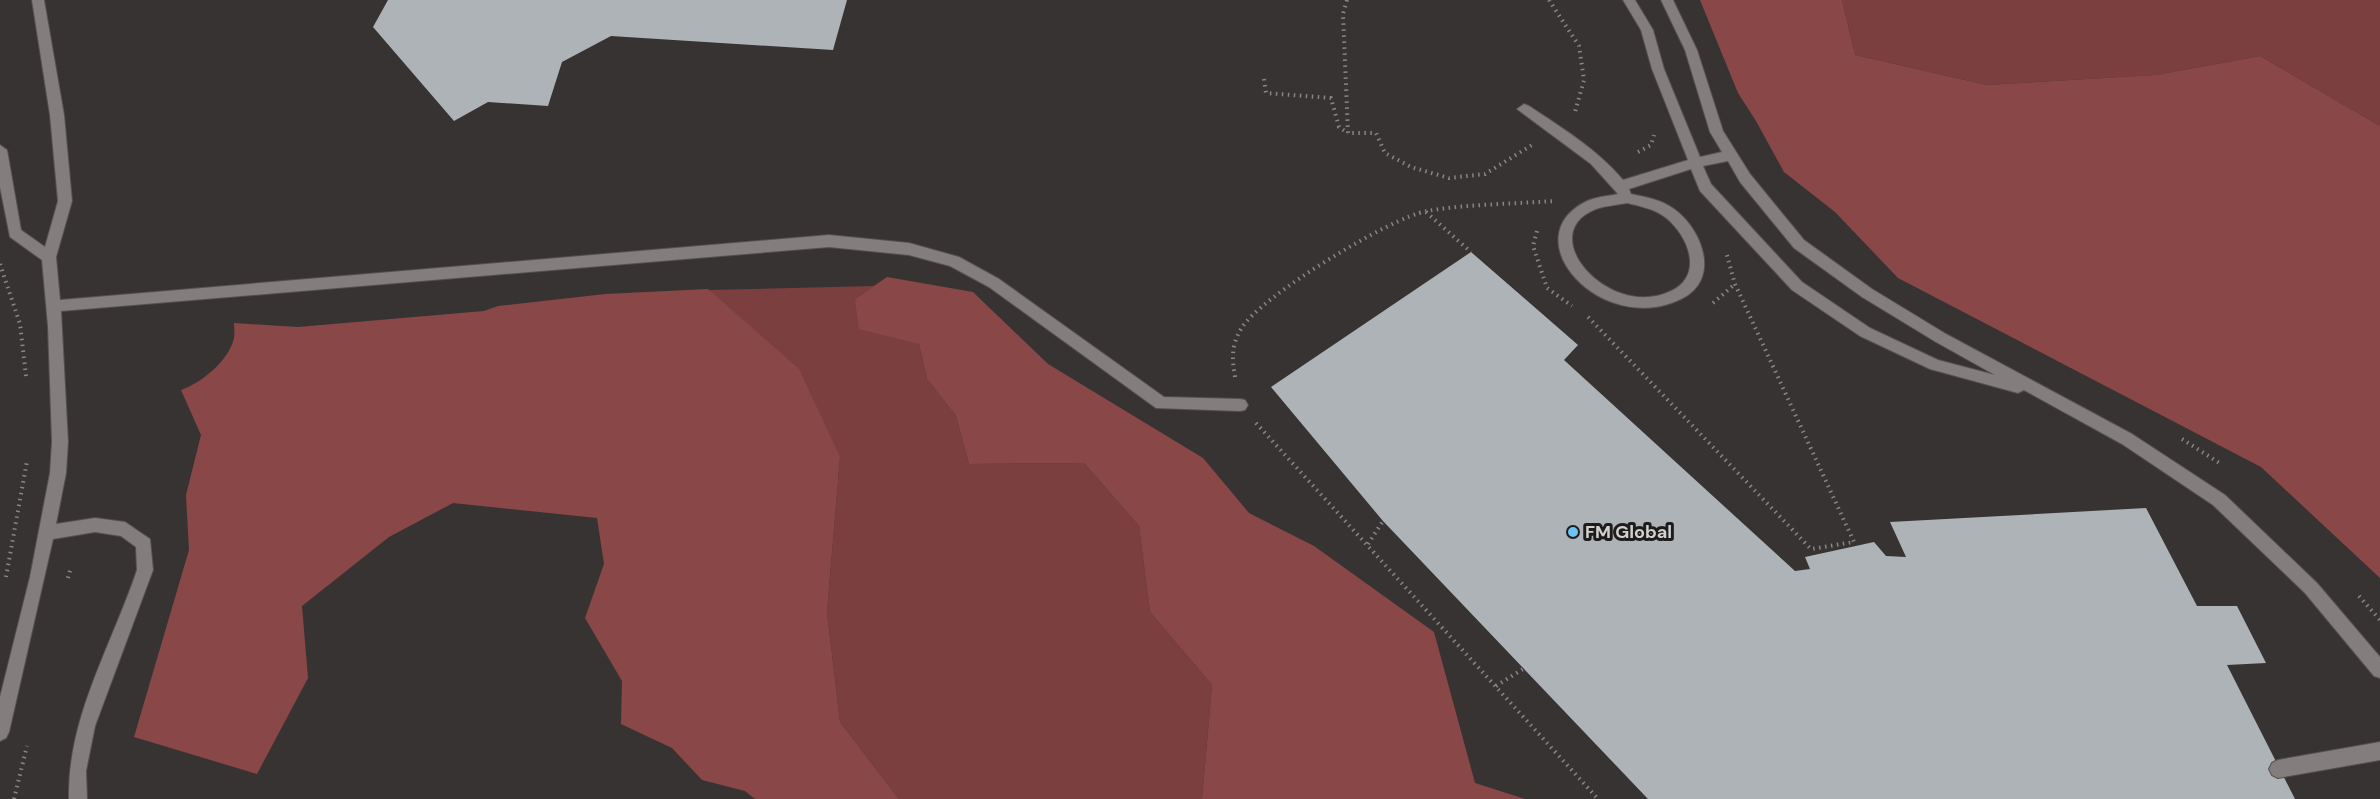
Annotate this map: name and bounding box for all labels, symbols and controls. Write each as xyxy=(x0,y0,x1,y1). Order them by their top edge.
place label: FM Global xyxy=(1585,520,1672,544)
marker: FM Global xyxy=(1566,525,1580,539)

